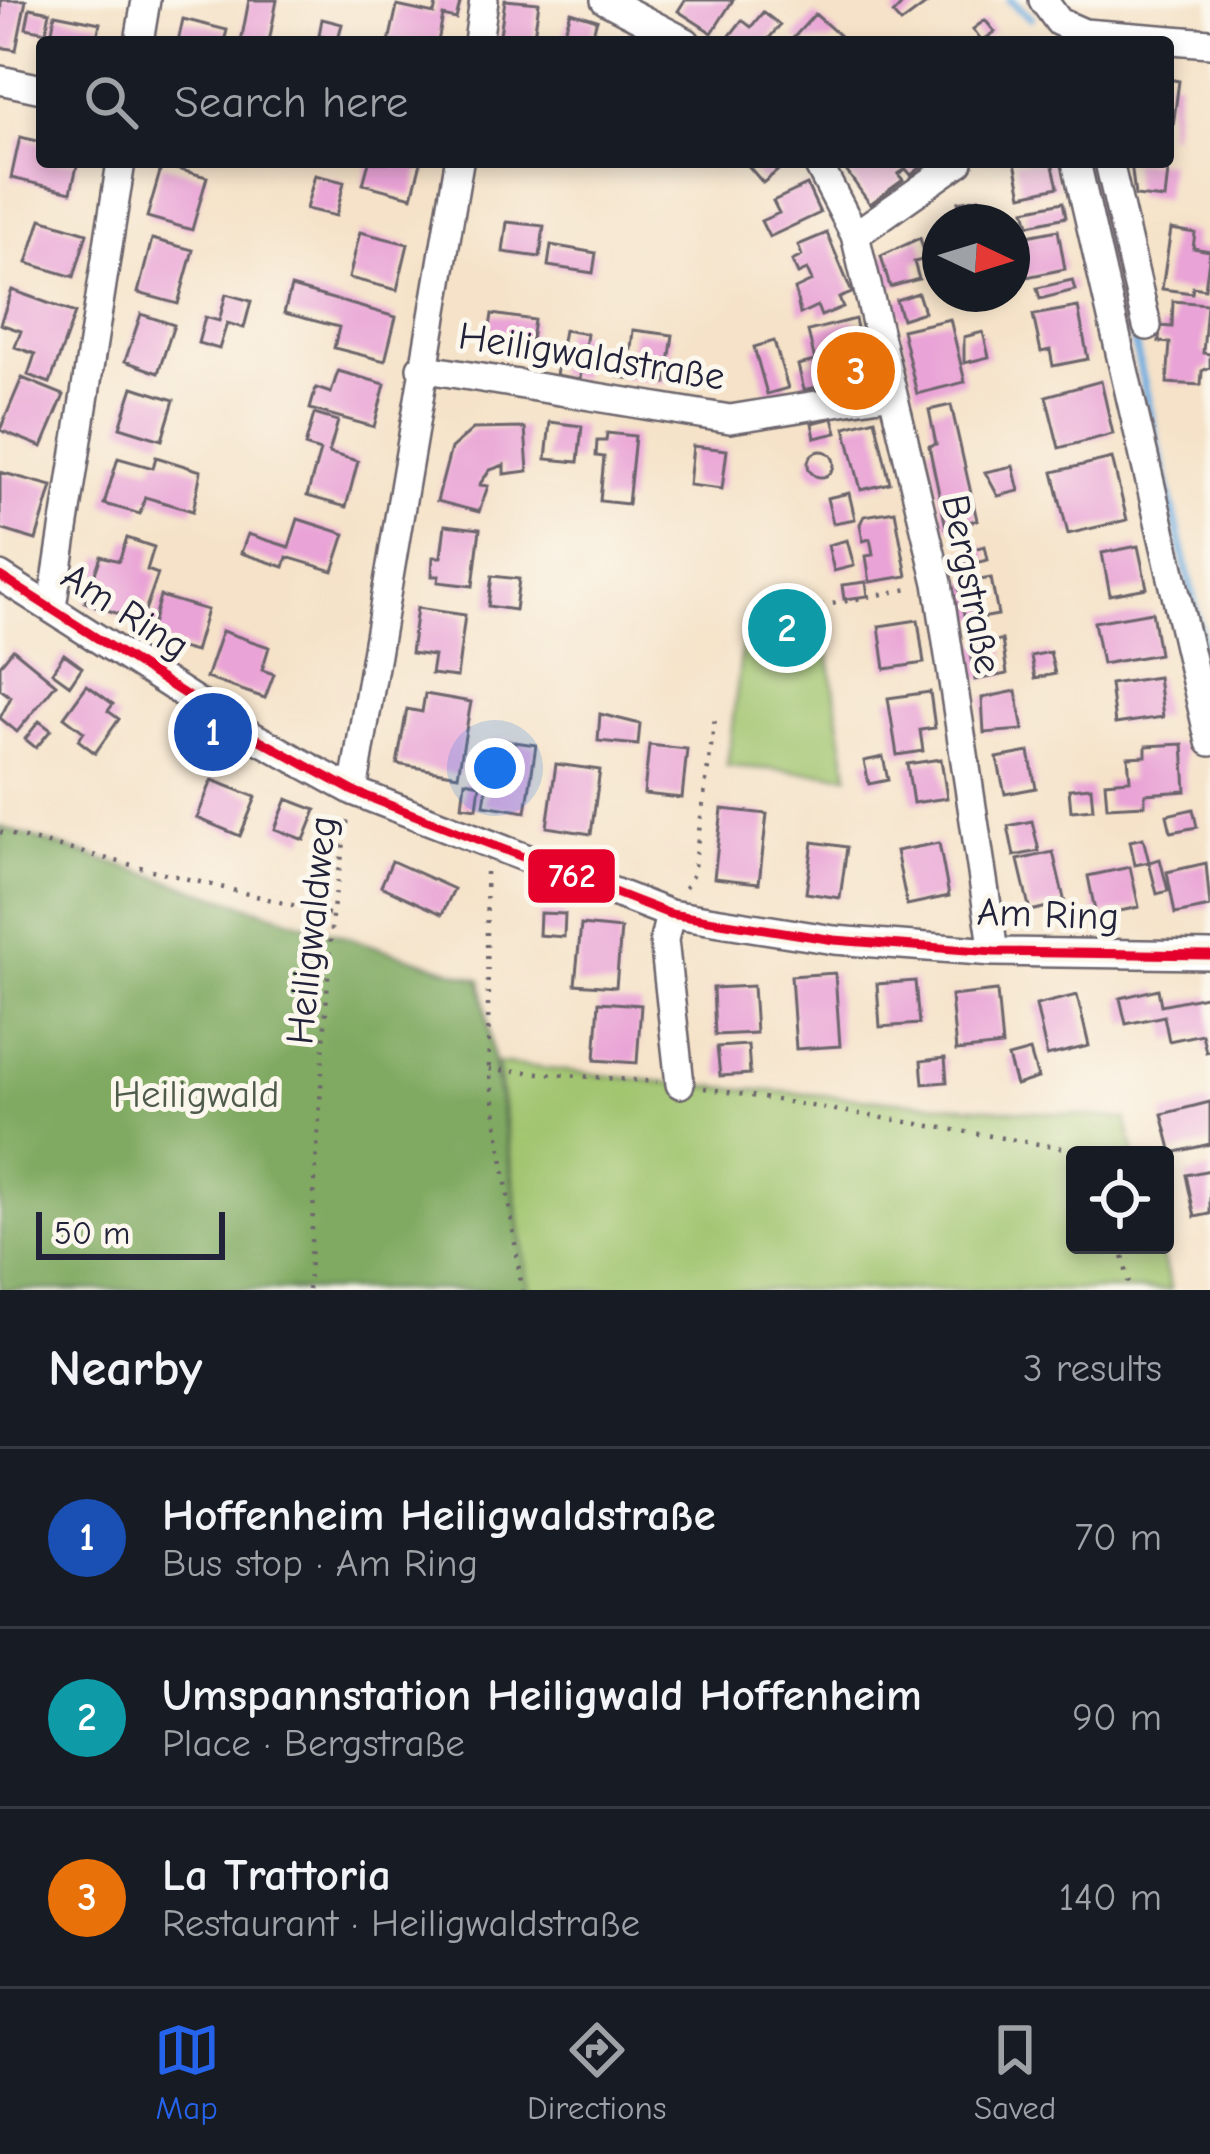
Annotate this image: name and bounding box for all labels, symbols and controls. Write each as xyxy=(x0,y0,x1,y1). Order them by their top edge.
search box xyxy=(36,36,1174,168)
icon: search xyxy=(78,69,144,135)
text: Search here xyxy=(174,76,408,128)
north arrow xyxy=(922,204,1030,312)
street label: Heiligwaldstraße xyxy=(455,313,728,400)
pin: 3 xyxy=(817,326,895,416)
street label: Bergstraße xyxy=(932,491,1011,677)
street label: Am Ring xyxy=(53,554,197,669)
pin: 2 xyxy=(748,583,826,673)
pin: 1 xyxy=(174,687,252,777)
your location xyxy=(465,738,525,798)
street label: Heiligwaldweg xyxy=(277,814,346,1047)
line badge: 762 xyxy=(526,847,617,905)
text: 762 xyxy=(548,857,596,895)
street label: Am Ring xyxy=(976,890,1120,939)
park label: Heiligwald xyxy=(113,1072,279,1117)
map controls xyxy=(1066,1146,1174,1254)
button: locate xyxy=(1066,1146,1174,1254)
scale bar xyxy=(36,1206,225,1259)
text: 50 m xyxy=(54,1214,130,1252)
text: Nearby xyxy=(48,1339,202,1398)
text: 3 results xyxy=(1023,1346,1162,1391)
text: Hoffenheim Heiligwaldstraße xyxy=(162,1489,716,1541)
text: 1 xyxy=(79,1515,95,1560)
text: 70 m xyxy=(1075,1515,1162,1560)
text: Bus stop · Am Ring xyxy=(162,1541,478,1586)
text: Umspannstation Heiligwald Hoffenheim xyxy=(162,1669,922,1721)
text: 2 xyxy=(77,1695,97,1740)
text: 90 m xyxy=(1072,1695,1162,1740)
text: Place · Bergstraße xyxy=(162,1721,465,1766)
text: La Trattoria xyxy=(162,1849,391,1901)
text: 3 xyxy=(77,1875,97,1920)
text: 140 m xyxy=(1059,1875,1162,1920)
text: Restaurant · Heiligwaldstraße xyxy=(162,1901,640,1946)
tab: Map xyxy=(154,2017,220,2127)
tab: Directions xyxy=(527,2017,667,2127)
tab: Saved xyxy=(974,2017,1056,2127)

